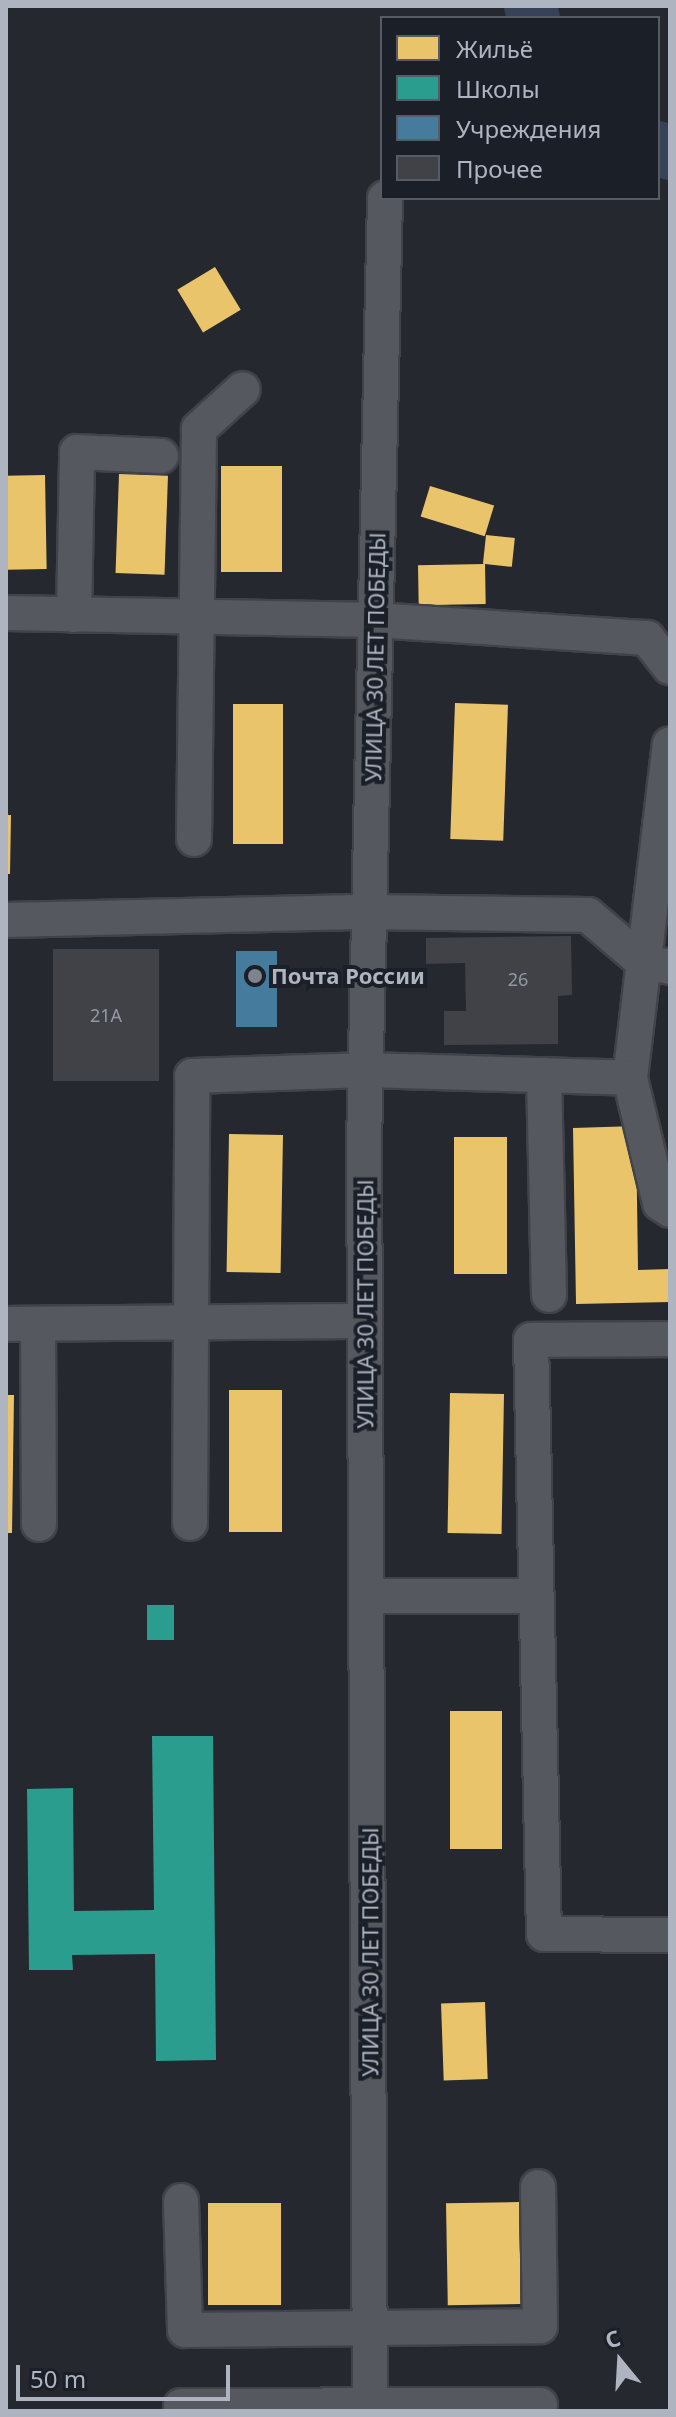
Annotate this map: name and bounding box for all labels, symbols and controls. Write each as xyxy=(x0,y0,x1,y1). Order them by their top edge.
legend xyxy=(380,16,660,200)
text: Жильё xyxy=(456,32,533,65)
text: Школы xyxy=(456,72,540,105)
text: Учреждения xyxy=(456,112,601,145)
text: Прочее xyxy=(456,152,543,185)
street label: УЛИЦА 30 ЛЕТ ПОБЕДЫ xyxy=(360,532,390,782)
place label: Почта России xyxy=(271,963,425,989)
marker: Почта России xyxy=(246,967,264,985)
house number: 26 xyxy=(508,968,528,990)
house number: 21А xyxy=(90,1004,122,1026)
street label: УЛИЦА 30 ЛЕТ ПОБЕДЫ xyxy=(352,1179,378,1429)
street label: УЛИЦА 30 ЛЕТ ПОБЕДЫ xyxy=(357,1827,383,2077)
north arrow xyxy=(580,2321,660,2401)
text: С xyxy=(601,2322,624,2355)
scale bar xyxy=(20,2349,234,2399)
text: 50 m xyxy=(30,2362,86,2395)

